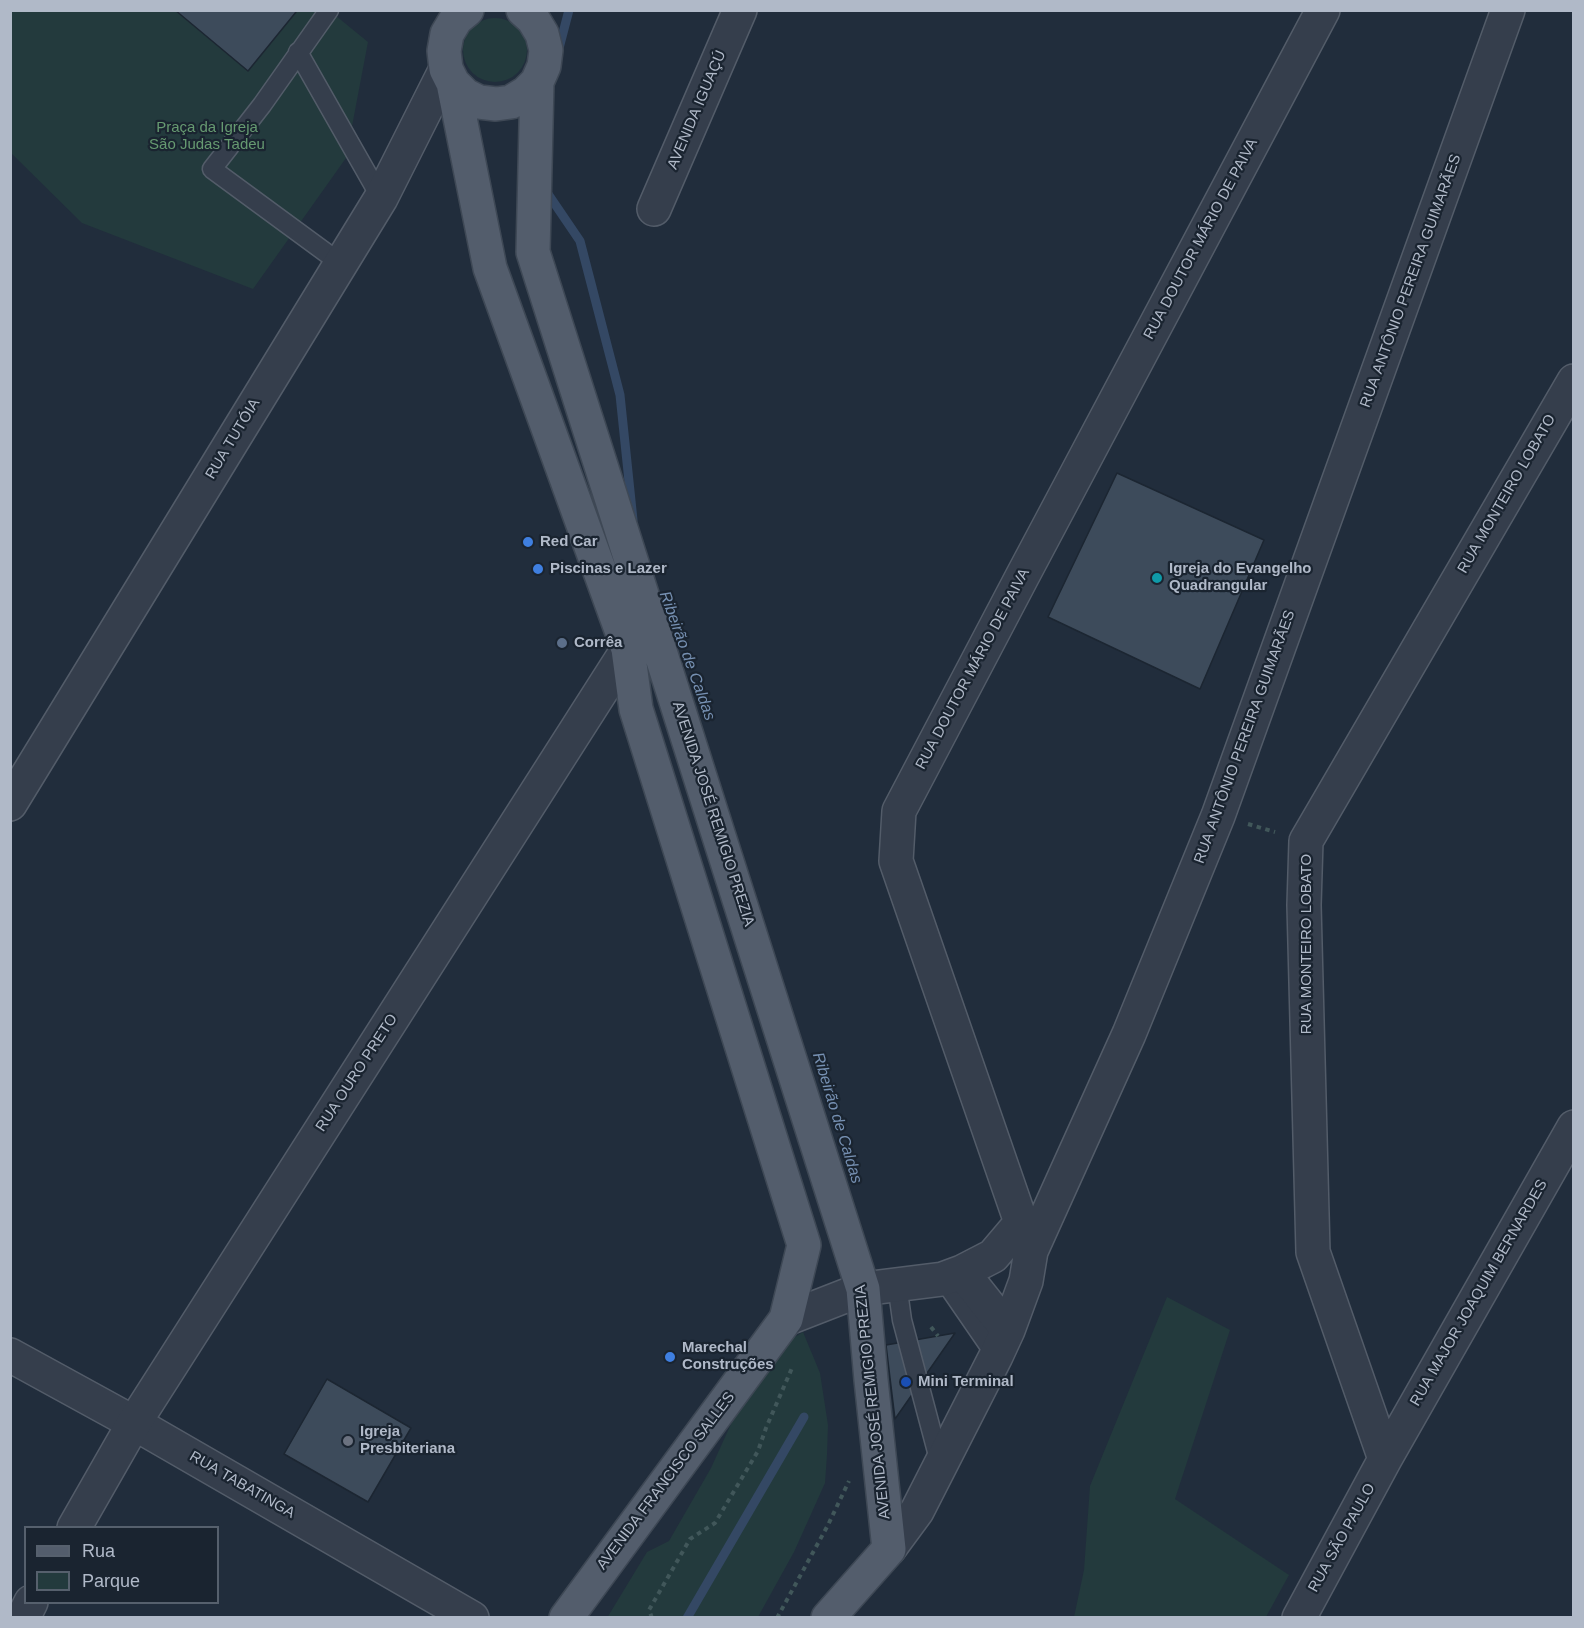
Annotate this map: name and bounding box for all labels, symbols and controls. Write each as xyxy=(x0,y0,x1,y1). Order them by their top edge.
street label: AVENIDA IGUAÇÚ xyxy=(664,48,730,172)
park label: Praça da Igreja São Judas Tadeu xyxy=(149,119,265,154)
street label: RUA DOUTOR MÁRIO DE PAIVA xyxy=(1140,135,1262,343)
street label: RUA ANTÔNIO PEREIRA GUIMARÃES xyxy=(1357,152,1465,410)
street label: RUA TUTÓIA xyxy=(202,395,264,483)
street label: RUA MONTEIRO LOBATO xyxy=(1454,411,1560,577)
place label: Red Car xyxy=(540,533,598,551)
marker: Red Car xyxy=(521,535,535,549)
place label: Piscinas e Lazer xyxy=(550,560,667,578)
place label: Igreja do Evangelho Quadrangular xyxy=(1169,560,1312,595)
marker: Piscinas e Lazer xyxy=(531,562,545,576)
street label: RUA DOUTOR MÁRIO DE PAIVA xyxy=(912,565,1034,773)
marker: Igreja do Evangelho Quadrangular xyxy=(1150,571,1164,585)
water label: Ribeirão de Caldas xyxy=(655,589,719,723)
street label: RUA ANTÔNIO PEREIRA GUIMARÃES xyxy=(1191,608,1299,866)
place label: Corrêa xyxy=(574,634,622,652)
marker: Corrêa xyxy=(555,636,569,650)
street label: AVENIDA JOSÉ REMIGIO PREZIA xyxy=(668,699,758,929)
street label: RUA MONTEIRO LOBATO xyxy=(1298,854,1316,1034)
street label: RUA OURO PRETO xyxy=(312,1011,402,1135)
water label: Ribeirão de Caldas xyxy=(808,1050,866,1186)
street label: RUA MAJOR JOAQUIM BERNARDES xyxy=(1407,1177,1551,1409)
street label: AVENIDA JOSÉ REMIGIO PREZIA xyxy=(852,1284,894,1520)
place label: Marechal Construções xyxy=(682,1339,774,1374)
marker: Marechal Construções xyxy=(663,1350,677,1364)
place label: Mini Terminal xyxy=(918,1373,1014,1391)
marker: Mini Terminal xyxy=(899,1375,913,1389)
street label: AVENIDA FRANCISCO SALLES xyxy=(593,1388,739,1574)
place label: Igreja Presbiteriana xyxy=(360,1423,455,1458)
marker: Igreja Presbiteriana xyxy=(341,1434,355,1448)
street label: RUA TABATINGA xyxy=(186,1448,298,1522)
street label: RUA SÃO PAULO xyxy=(1305,1481,1379,1595)
legend xyxy=(24,1526,219,1604)
text: Rua xyxy=(82,1541,115,1561)
text: Parque xyxy=(82,1571,140,1591)

